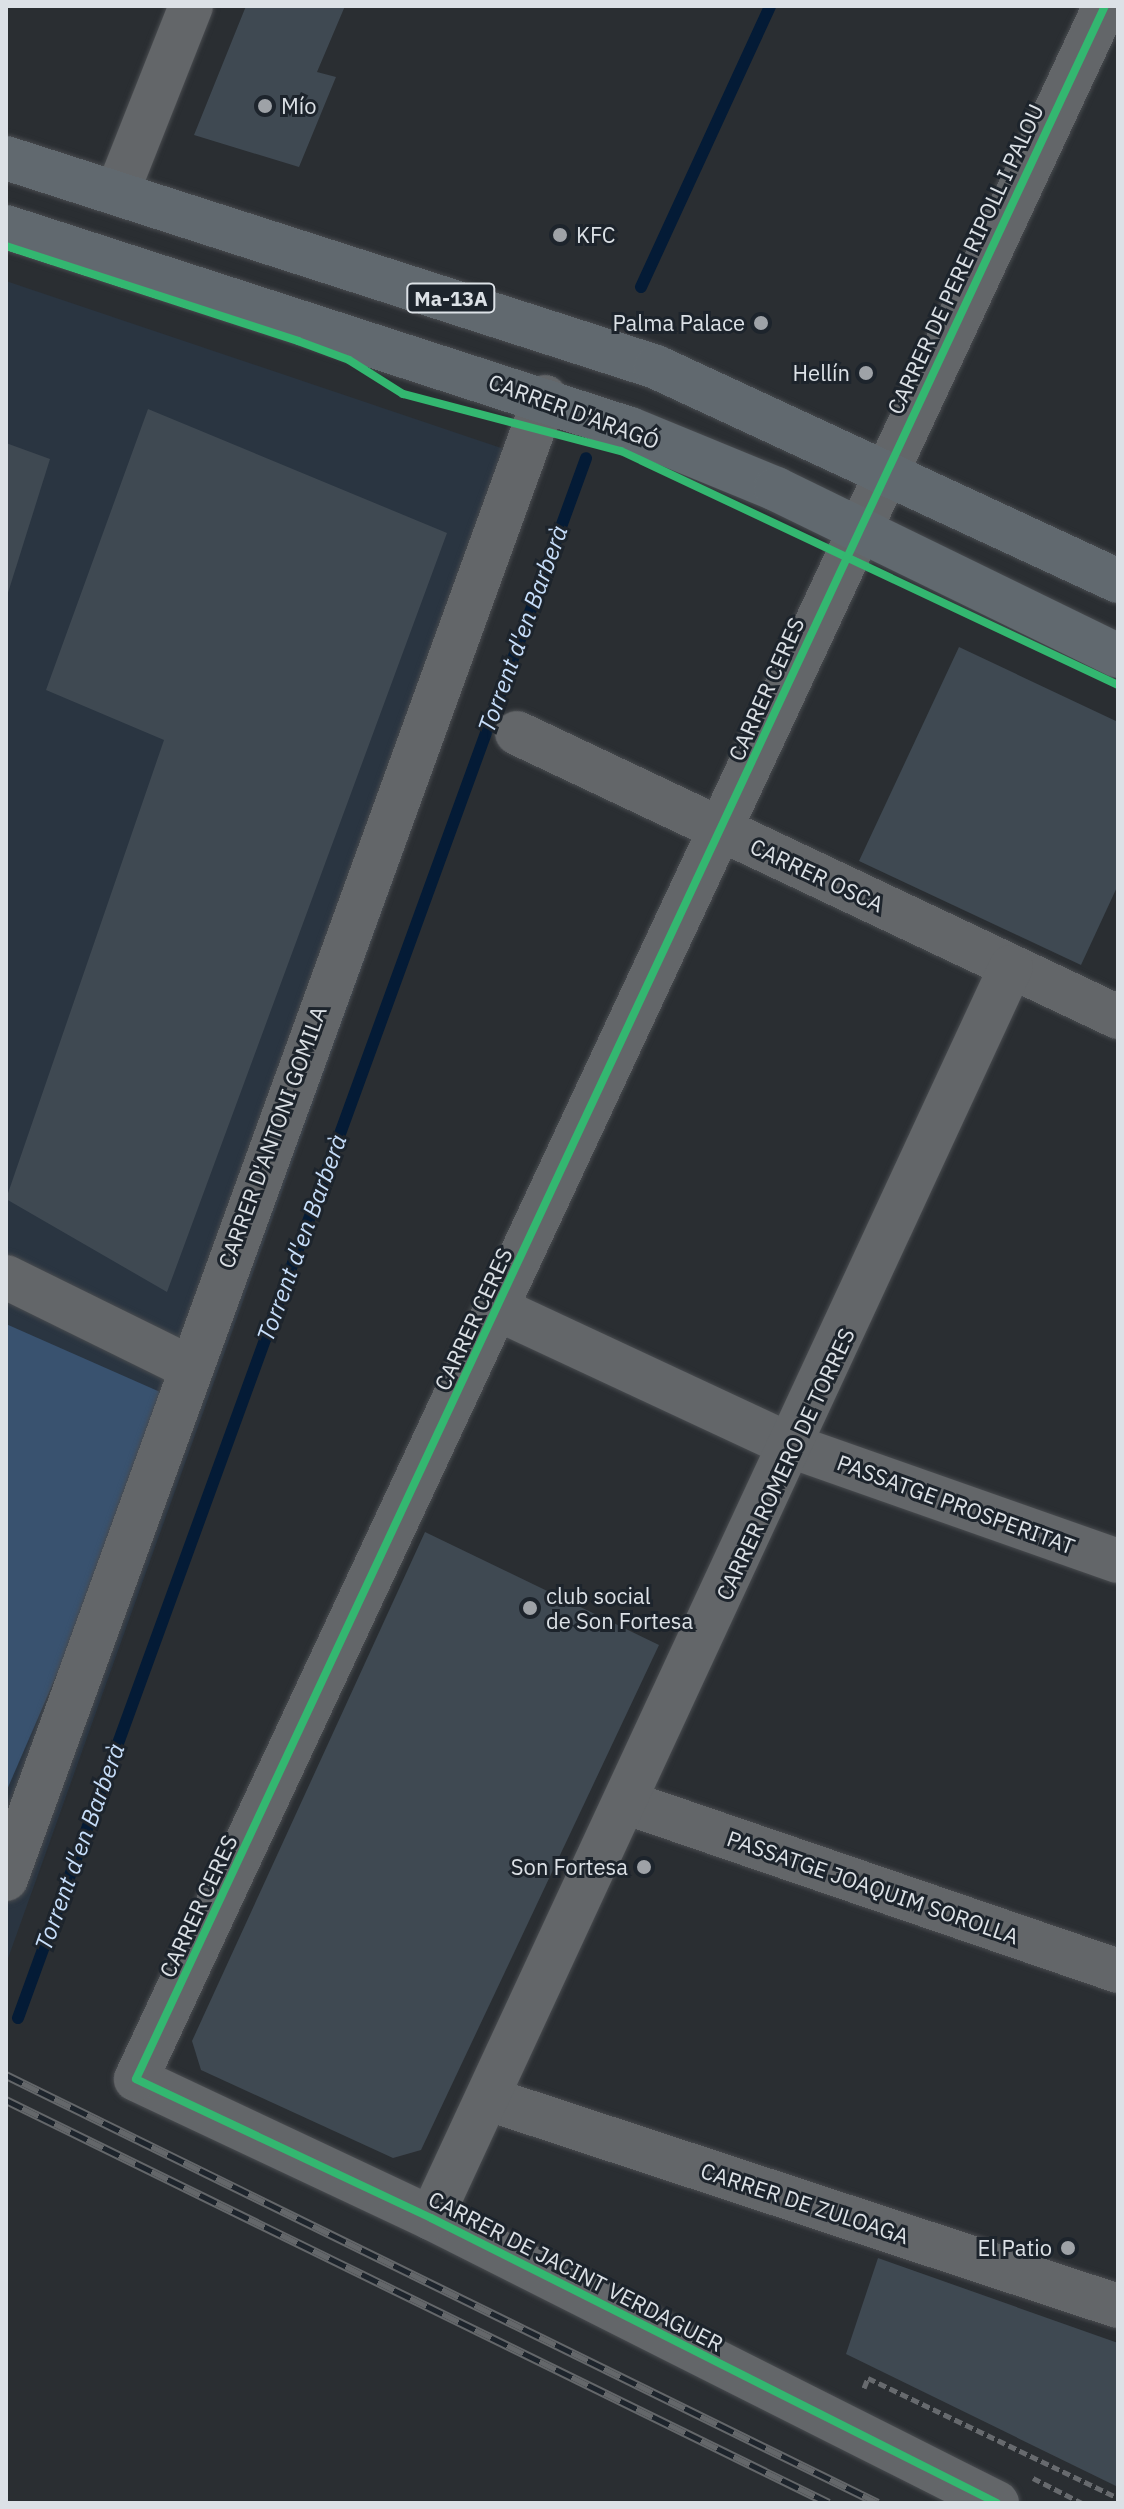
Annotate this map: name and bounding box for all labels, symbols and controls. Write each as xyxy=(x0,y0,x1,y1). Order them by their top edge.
place label: Mío xyxy=(281,93,317,119)
marker: Mío xyxy=(256,97,274,115)
street label: CARRER DE PERE RIPOLL I PALOU xyxy=(881,100,1049,418)
place label: KFC xyxy=(576,222,616,248)
marker: KFC xyxy=(551,226,569,244)
road number: Ma-13A xyxy=(405,282,497,314)
place label: Palma Palace xyxy=(612,310,745,336)
marker: Palma Palace xyxy=(752,314,770,332)
place label: Hellín xyxy=(793,360,850,386)
marker: Hellín xyxy=(857,364,875,382)
street label: CARRER D'ARAGÓ xyxy=(485,368,663,454)
water label: Torrent d'en Barberà xyxy=(472,521,574,737)
street label: CARRER CERES xyxy=(723,613,809,765)
street label: CARRER OSCA xyxy=(746,833,888,917)
street label: CARRER D'ANTONI GOMILA xyxy=(212,1002,332,1272)
water label: Torrent d'en Barberà xyxy=(251,1130,353,1346)
street label: CARRER CERES xyxy=(428,1244,518,1394)
street label: CARRER ROMERO DE TORRES xyxy=(710,1324,860,1604)
street label: PASSATGE PROSPERITAT xyxy=(834,1449,1078,1559)
place label: club social de Son Fortesa xyxy=(546,1582,693,1634)
marker: club social de Son Fortesa xyxy=(521,1599,539,1617)
water label: Torrent d'en Barberà xyxy=(29,1739,131,1955)
street label: PASSATGE JOAQUIM SOROLLA xyxy=(724,1825,1022,1949)
street label: CARRER CERES xyxy=(153,1831,243,1981)
place label: Son Fortesa xyxy=(511,1854,628,1880)
marker: Son Fortesa xyxy=(635,1858,653,1876)
street label: CARRER DE ZULOAGA xyxy=(698,2157,912,2249)
street label: CARRER DE JACINT VERDAGUER xyxy=(424,2185,728,2357)
place label: El Patio xyxy=(978,2235,1052,2261)
marker: El Patio xyxy=(1059,2239,1077,2257)

